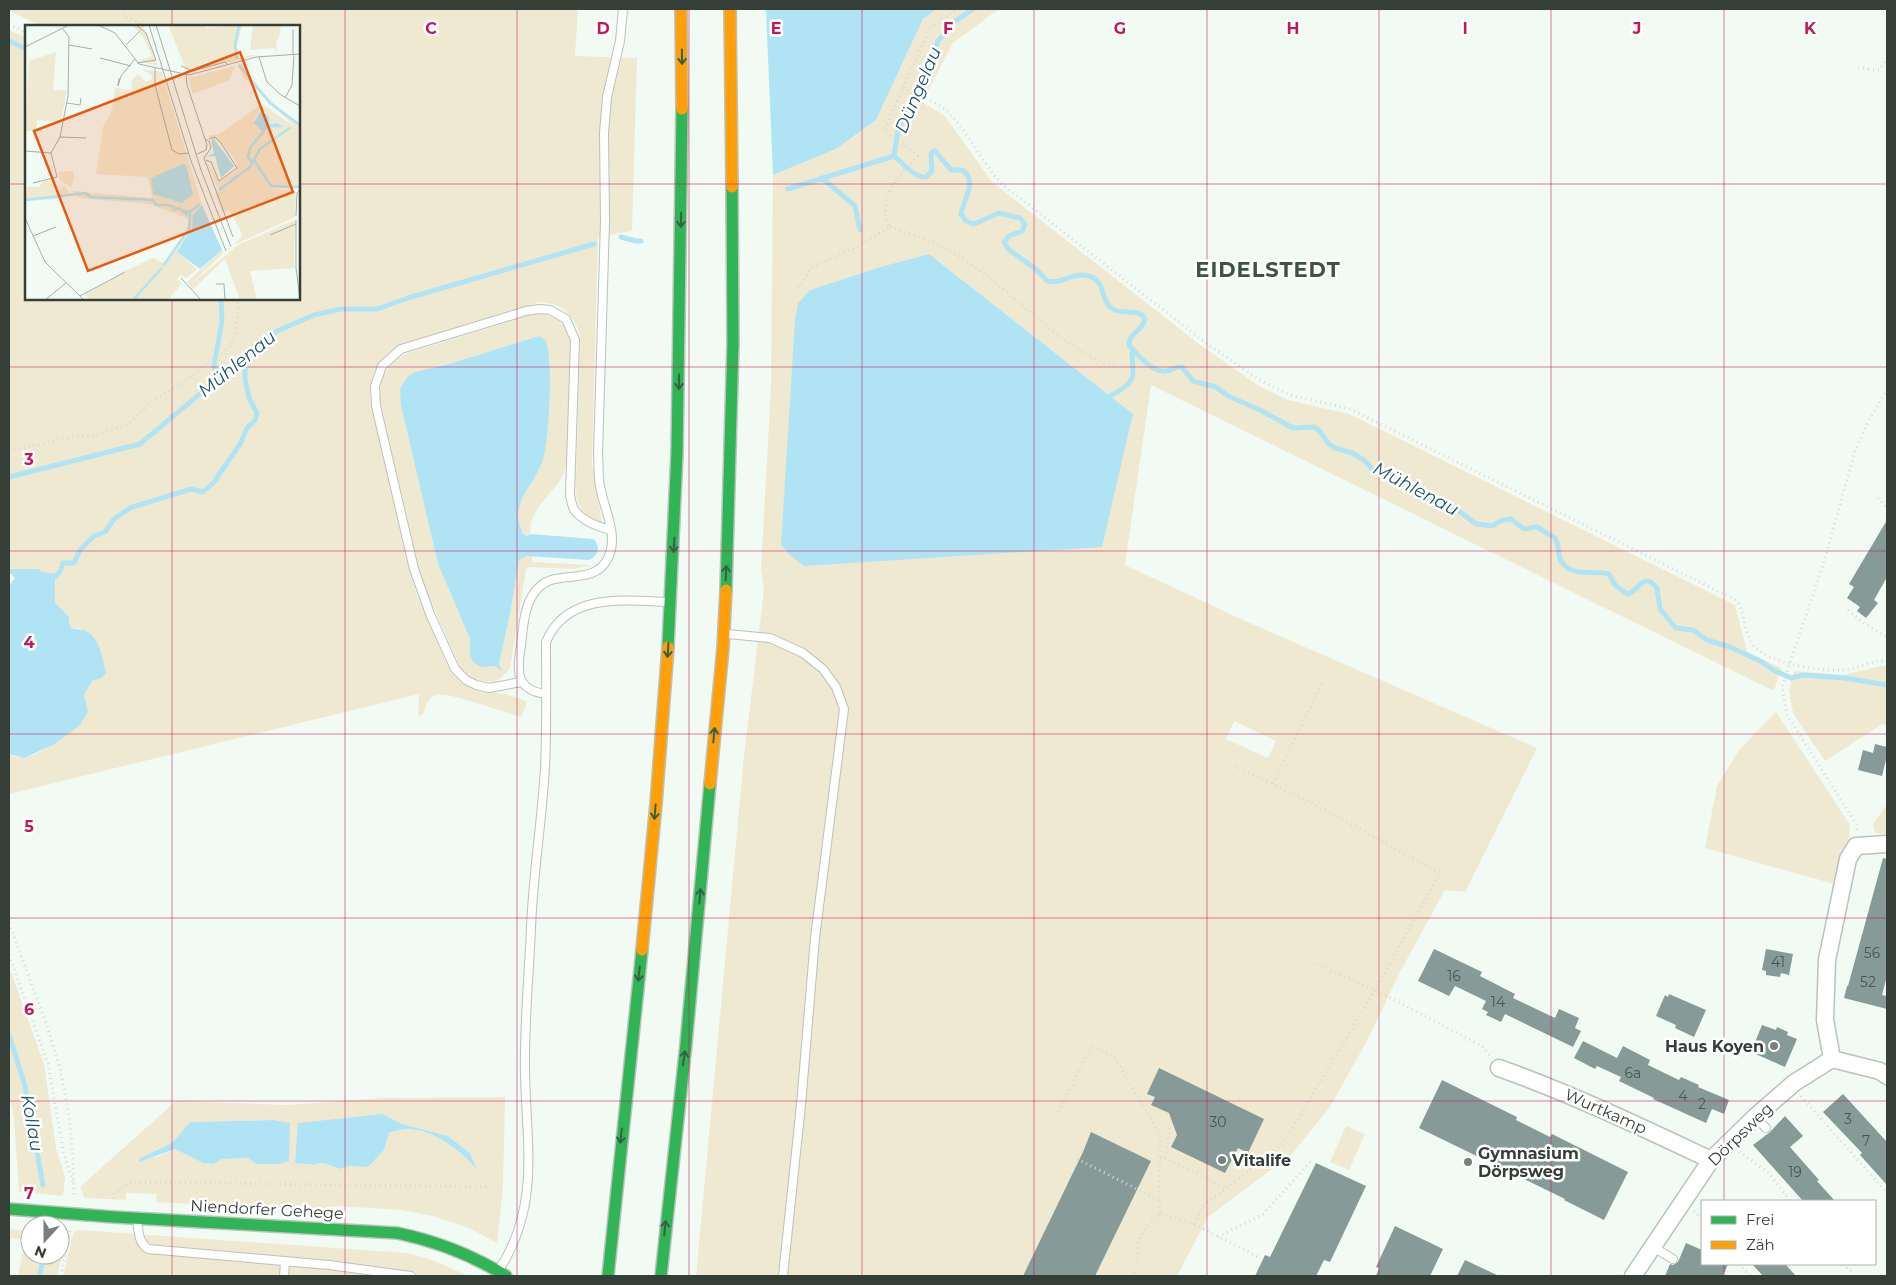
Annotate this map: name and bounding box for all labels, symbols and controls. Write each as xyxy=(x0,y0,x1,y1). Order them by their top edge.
text: C xyxy=(425,19,437,38)
text: D xyxy=(596,19,610,38)
text: E xyxy=(771,19,781,38)
text: F xyxy=(943,19,953,38)
text: G xyxy=(1114,19,1126,38)
text: H xyxy=(1287,19,1299,38)
text: I xyxy=(1462,19,1468,38)
text: J xyxy=(1632,19,1641,38)
text: K xyxy=(1804,19,1817,38)
inset map xyxy=(25,25,300,300)
water label: Düngelau xyxy=(890,44,946,136)
one-way arrow xyxy=(677,49,687,65)
one-way arrow xyxy=(676,212,686,228)
district label: EIDELSTEDT xyxy=(1195,257,1341,282)
water label: Mühlenau xyxy=(194,326,280,402)
one-way arrow xyxy=(674,374,684,390)
text: 3 xyxy=(23,450,34,469)
water label: Mühlenau xyxy=(1369,457,1463,521)
one-way arrow xyxy=(669,537,678,553)
one-way arrow xyxy=(721,565,731,581)
text: 4 xyxy=(23,633,35,652)
one-way arrow xyxy=(663,642,672,658)
one-way arrow xyxy=(710,727,719,743)
one-way arrow xyxy=(650,804,660,820)
text: 5 xyxy=(24,817,34,836)
one-way arrow xyxy=(695,889,704,905)
house number: 56 xyxy=(1864,944,1881,962)
house number: 41 xyxy=(1771,953,1785,971)
one-way arrow xyxy=(634,966,644,982)
house number: 16 xyxy=(1447,967,1461,985)
house number: 52 xyxy=(1860,973,1876,991)
house number: 14 xyxy=(1491,993,1506,1011)
text: 6 xyxy=(24,1000,34,1019)
place label: Haus Koyen xyxy=(1665,1037,1764,1056)
marker: Haus Koyen xyxy=(1768,1040,1780,1052)
one-way arrow xyxy=(680,1051,690,1067)
house number: 6a xyxy=(1625,1064,1641,1082)
street label: Wurtkamp xyxy=(1562,1085,1650,1138)
house number: 4 xyxy=(1678,1087,1688,1105)
water label: Kollau xyxy=(16,1093,48,1153)
house number: 2 xyxy=(1698,1095,1706,1113)
street label: Dörpsweg xyxy=(1704,1099,1777,1170)
house number: 3 xyxy=(1844,1110,1852,1128)
house number: 30 xyxy=(1209,1113,1227,1131)
one-way arrow xyxy=(617,1127,626,1143)
house number: 7 xyxy=(1862,1132,1870,1150)
place label: Gymnasium Dörpsweg xyxy=(1478,1144,1579,1181)
place label: Vitalife xyxy=(1231,1151,1291,1170)
marker: Vitalife xyxy=(1216,1154,1228,1166)
marker: Gymnasium Dörpsweg xyxy=(1462,1156,1474,1168)
house number: 19 xyxy=(1788,1163,1802,1181)
text: 7 xyxy=(24,1184,34,1203)
street label: Niendorfer Gehege xyxy=(190,1196,344,1223)
legend xyxy=(1701,1200,1876,1265)
text: Frei xyxy=(1746,1210,1774,1229)
north arrow xyxy=(20,1215,70,1265)
one-way arrow xyxy=(660,1220,670,1236)
text: Zäh xyxy=(1746,1235,1775,1254)
text: N xyxy=(32,1242,49,1263)

